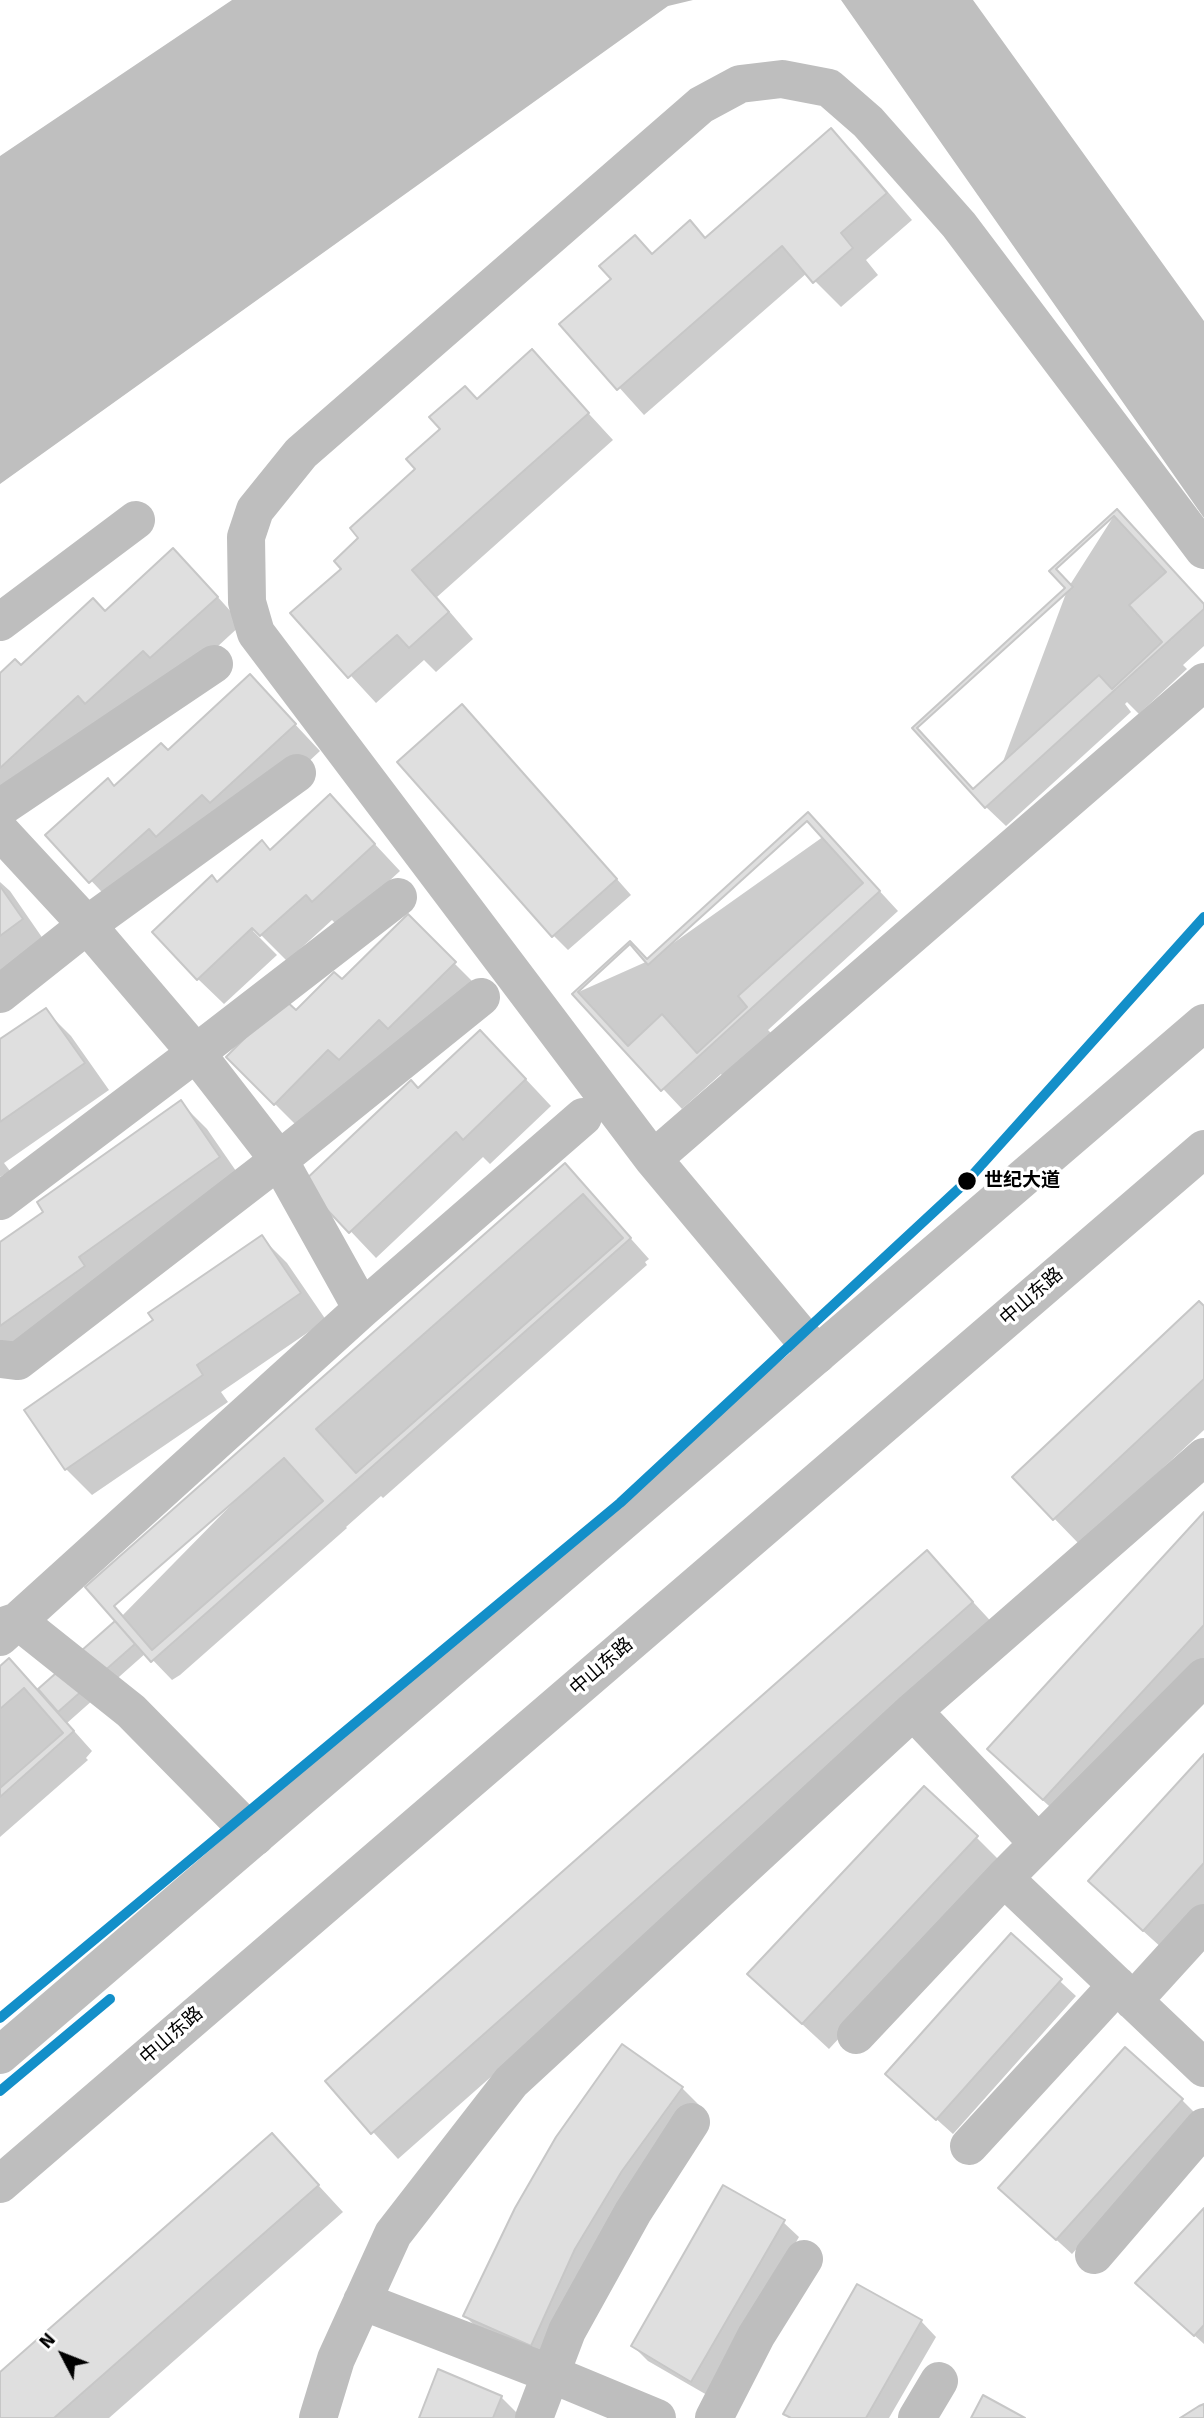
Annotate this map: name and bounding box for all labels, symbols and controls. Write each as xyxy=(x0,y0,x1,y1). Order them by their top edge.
marker: 世纪大道 xyxy=(956,1170,978,1192)
place label: 世纪大道 xyxy=(984,1170,1060,1192)
street label: 中山东路 xyxy=(996,1263,1068,1331)
street label: 中山东路 xyxy=(566,1633,638,1701)
street label: 中山东路 xyxy=(136,2002,208,2070)
north arrow xyxy=(28,2320,98,2390)
text: N xyxy=(34,2328,61,2354)

